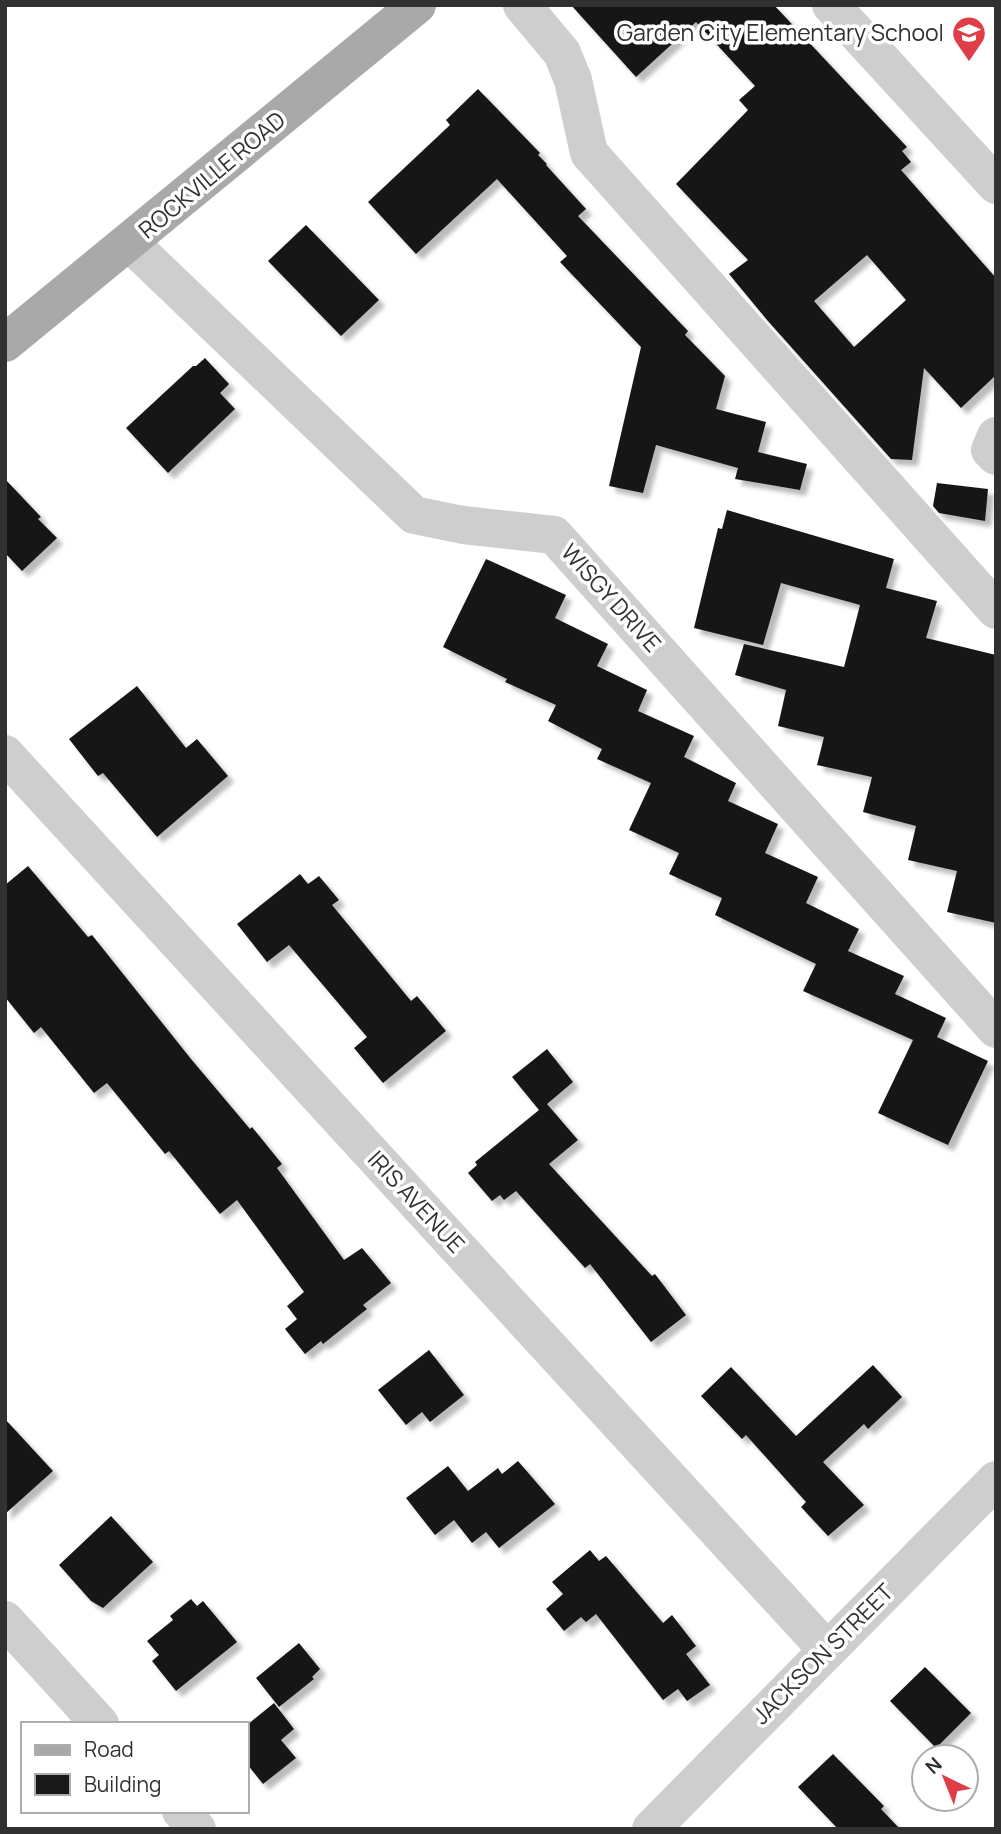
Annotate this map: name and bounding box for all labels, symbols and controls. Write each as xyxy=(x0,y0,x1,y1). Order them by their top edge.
school or university icon: Garden City Elementary School xyxy=(950,14,988,63)
place label: Garden City Elementary School xyxy=(617,16,944,48)
street label: ROCKVILLE ROAD xyxy=(131,103,292,245)
street label: WISGY DRIVE xyxy=(555,536,669,658)
street label: IRIS AVENUE xyxy=(361,1143,472,1259)
street label: JACKSON STREET xyxy=(745,1576,900,1731)
legend xyxy=(21,1722,248,1813)
text: Road xyxy=(84,1735,134,1763)
north arrow xyxy=(910,1743,980,1813)
text: N xyxy=(920,1751,947,1780)
text: Building xyxy=(84,1770,161,1798)

